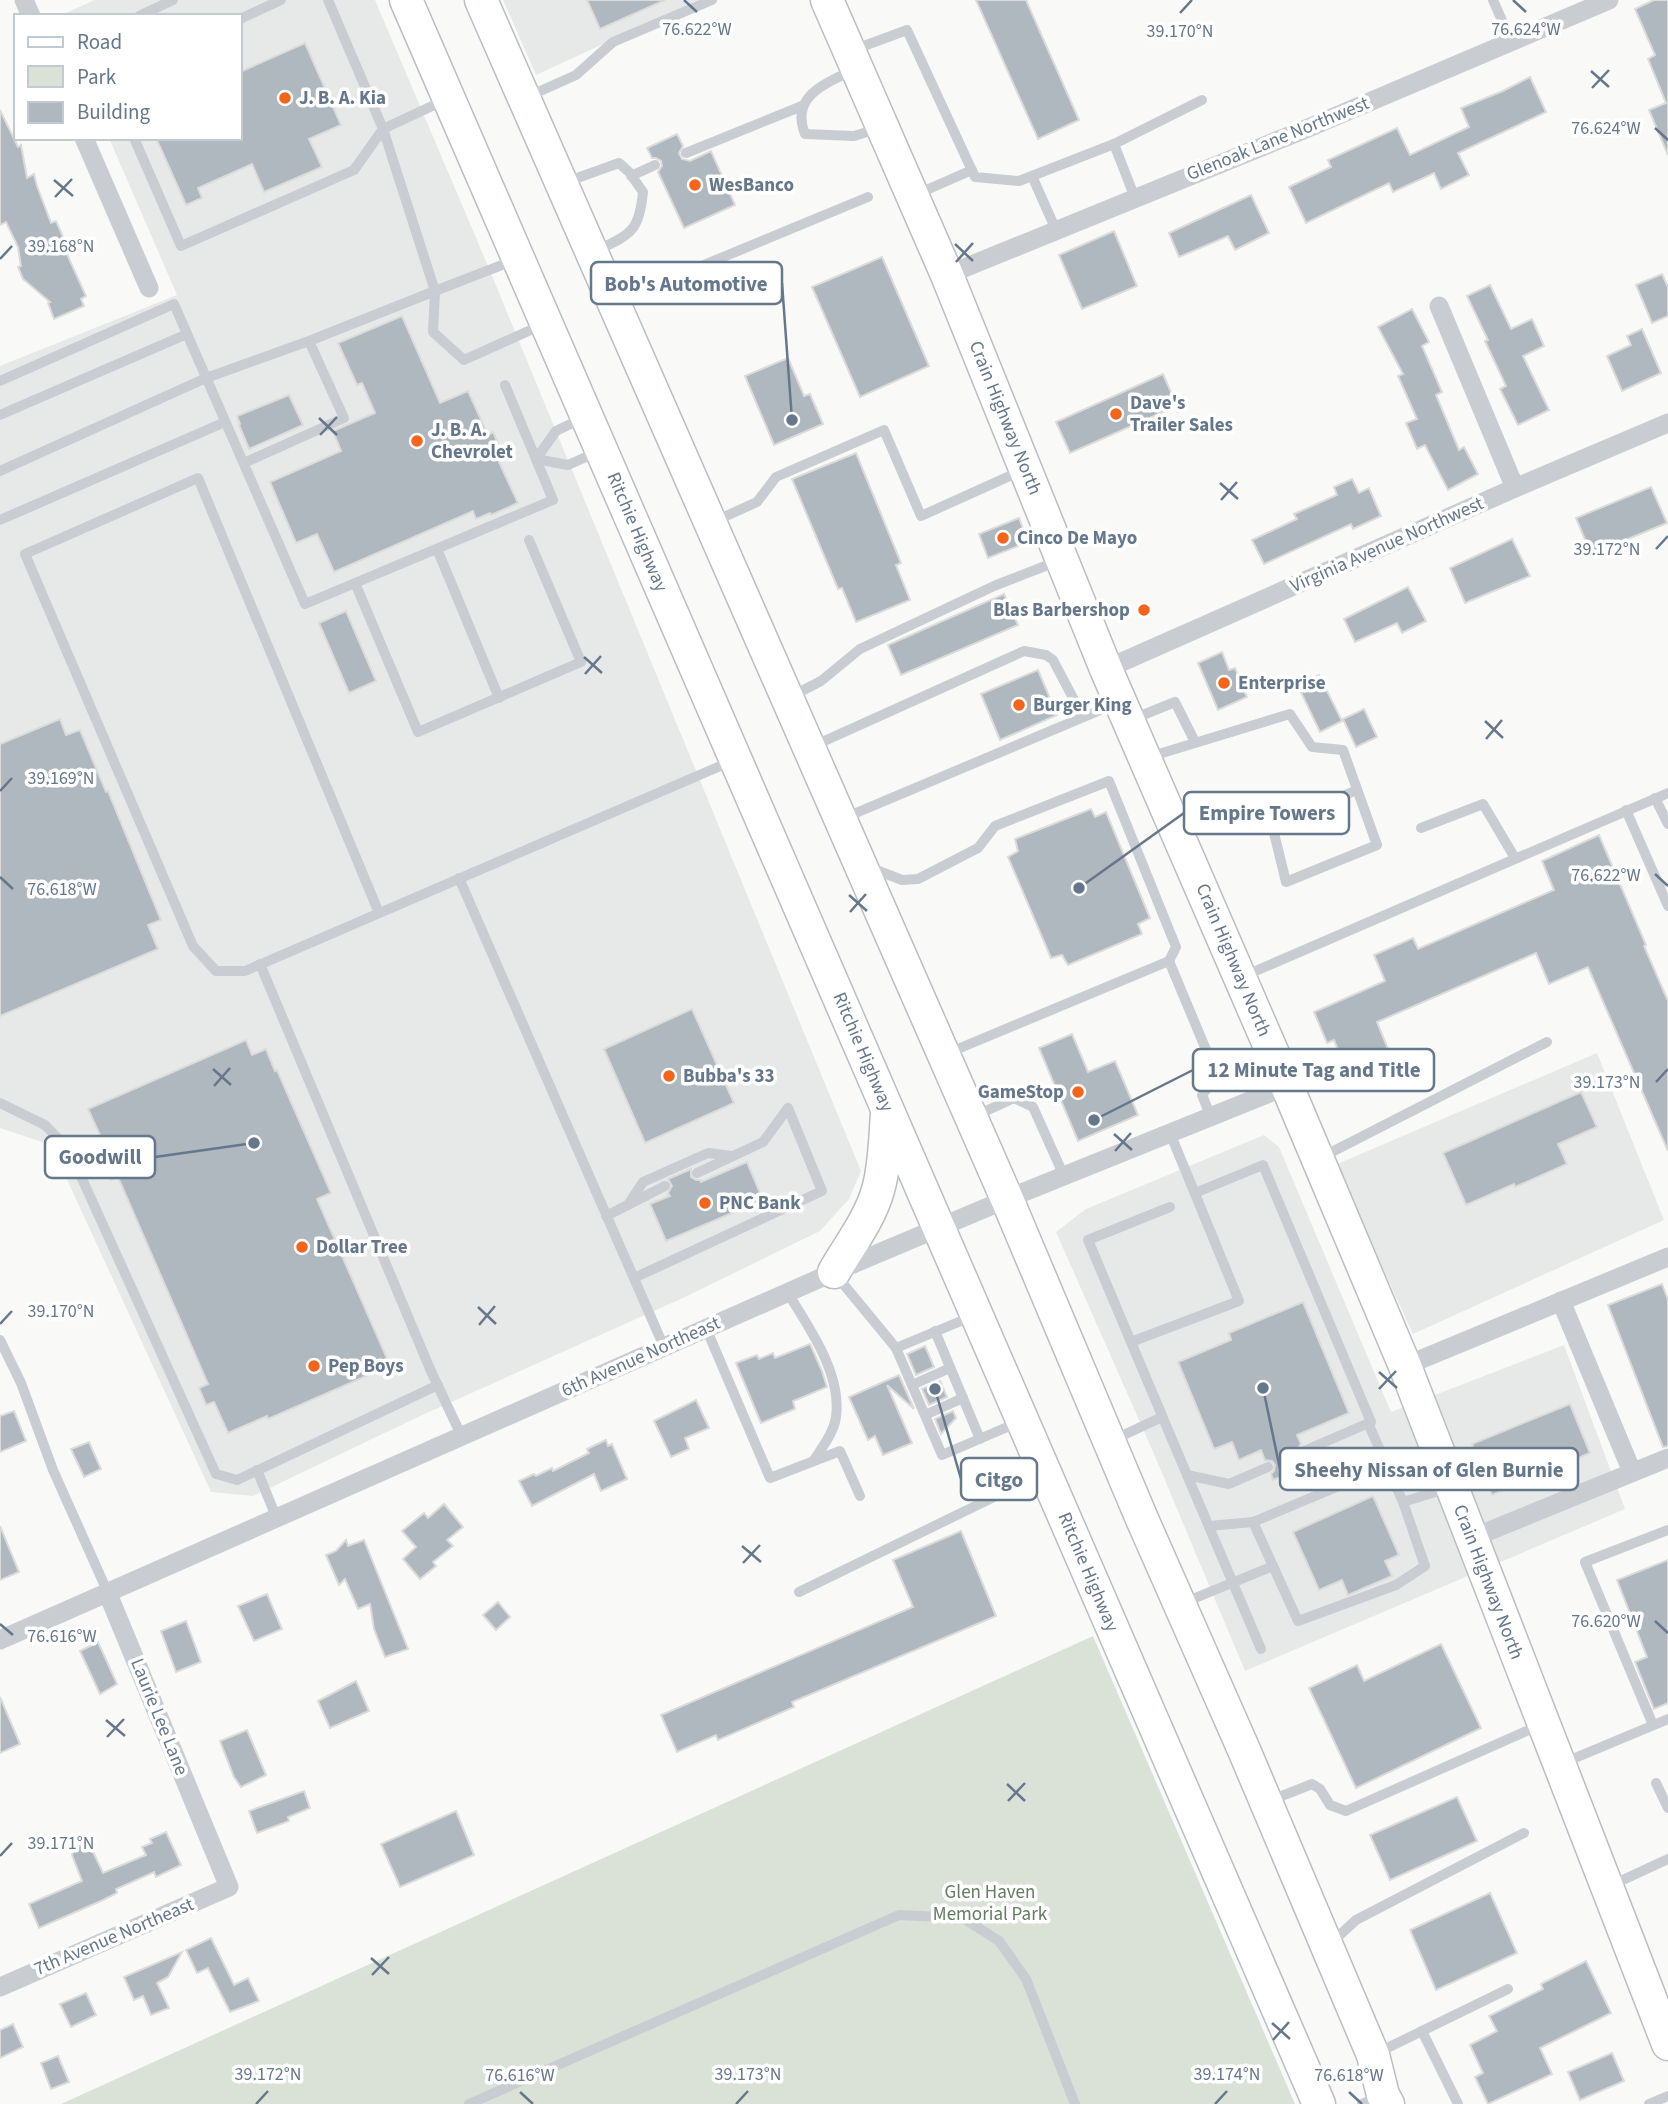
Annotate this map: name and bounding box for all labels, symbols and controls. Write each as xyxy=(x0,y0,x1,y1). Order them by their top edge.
legend xyxy=(14,14,242,140)
text: 76.622°W xyxy=(662,17,732,42)
text: 76.624°W xyxy=(1491,17,1561,42)
text: 39.170°N xyxy=(1147,19,1213,44)
text: Road xyxy=(77,27,122,57)
text: Park xyxy=(77,62,117,92)
place label: J. B. A. Kia xyxy=(299,85,386,112)
marker: J. B. A. Kia xyxy=(277,90,293,106)
street label: Glenoak Lane Northwest xyxy=(1183,90,1374,188)
text: Building xyxy=(77,97,151,127)
text: 76.624°W xyxy=(1571,116,1641,141)
place label: WesBanco xyxy=(709,172,794,199)
marker: WesBanco xyxy=(687,177,703,193)
text: 39.168°N xyxy=(28,234,94,259)
callout: Bob's Automotive xyxy=(591,262,782,304)
text: Bob's Automotive xyxy=(604,269,768,299)
street label: Crain Highway North xyxy=(962,337,1048,499)
place label: Dave's Trailer Sales xyxy=(1130,390,1233,439)
marker: Dave's Trailer Sales xyxy=(1108,406,1124,422)
place label: J. B. A. Chevrolet xyxy=(431,417,513,466)
marker: J. B. A. Chevrolet xyxy=(409,433,425,449)
street label: Ritchie Highway xyxy=(600,468,674,596)
street label: Virginia Avenue Northwest xyxy=(1286,490,1488,600)
place label: Cinco De Mayo xyxy=(1017,525,1137,552)
marker: Cinco De Mayo xyxy=(995,530,1011,546)
text: 39.172°N xyxy=(1574,537,1640,562)
place label: Blas Barbershop xyxy=(993,597,1130,624)
marker: Blas Barbershop xyxy=(1136,602,1152,618)
place label: Enterprise xyxy=(1238,670,1326,697)
marker: Enterprise xyxy=(1216,675,1232,691)
place label: Burger King xyxy=(1033,692,1132,719)
marker: Burger King xyxy=(1011,697,1027,713)
text: 39.169°N xyxy=(28,766,94,791)
callout: Empire Towers xyxy=(1184,792,1349,834)
text: Empire Towers xyxy=(1199,798,1335,828)
text: 76.622°W xyxy=(1571,863,1641,888)
text: 76.618°W xyxy=(27,877,97,902)
street label: Crain Highway North xyxy=(1189,879,1277,1041)
street label: Ritchie Highway xyxy=(826,988,900,1116)
callout: 12 Minute Tag and Title xyxy=(1193,1049,1434,1091)
text: 12 Minute Tag and Title xyxy=(1207,1055,1421,1085)
place label: Bubba's 33 xyxy=(683,1063,774,1090)
marker: Bubba's 33 xyxy=(661,1068,677,1084)
text: 39.173°N xyxy=(1574,1070,1640,1095)
place label: GameStop xyxy=(978,1079,1064,1106)
marker: GameStop xyxy=(1070,1084,1086,1100)
callout: Goodwill xyxy=(45,1136,155,1178)
text: Goodwill xyxy=(59,1142,141,1172)
place label: PNC Bank xyxy=(719,1190,801,1217)
marker: PNC Bank xyxy=(697,1195,713,1211)
place label: Dollar Tree xyxy=(316,1234,408,1261)
marker: Dollar Tree xyxy=(294,1239,310,1255)
text: 39.170°N xyxy=(28,1299,94,1324)
street label: 6th Avenue Northeast xyxy=(557,1310,725,1404)
place label: Pep Boys xyxy=(328,1353,404,1380)
marker: Pep Boys xyxy=(306,1358,322,1374)
callout: Sheehy Nissan of Glen Burnie xyxy=(1280,1448,1578,1490)
text: Sheehy Nissan of Glen Burnie xyxy=(1294,1455,1564,1485)
callout: Citgo xyxy=(961,1458,1037,1500)
text: Citgo xyxy=(975,1465,1023,1495)
street label: Crain Highway North xyxy=(1446,1501,1530,1663)
street label: Ritchie Highway xyxy=(1051,1508,1125,1636)
text: 76.620°W xyxy=(1571,1609,1641,1634)
text: 76.616°W xyxy=(27,1624,97,1649)
street label: Laurie Lee Lane xyxy=(123,1654,195,1780)
text: 39.171°N xyxy=(28,1831,94,1856)
park label: Glen Haven Memorial Park xyxy=(933,1879,1048,1928)
street label: 7th Avenue Northeast xyxy=(30,1891,199,1983)
text: 39.172°N xyxy=(235,2062,301,2087)
text: 39.173°N xyxy=(715,2062,781,2087)
text: 39.174°N xyxy=(1194,2062,1260,2087)
text: 76.616°W xyxy=(485,2063,555,2088)
text: 76.618°W xyxy=(1314,2063,1384,2088)

